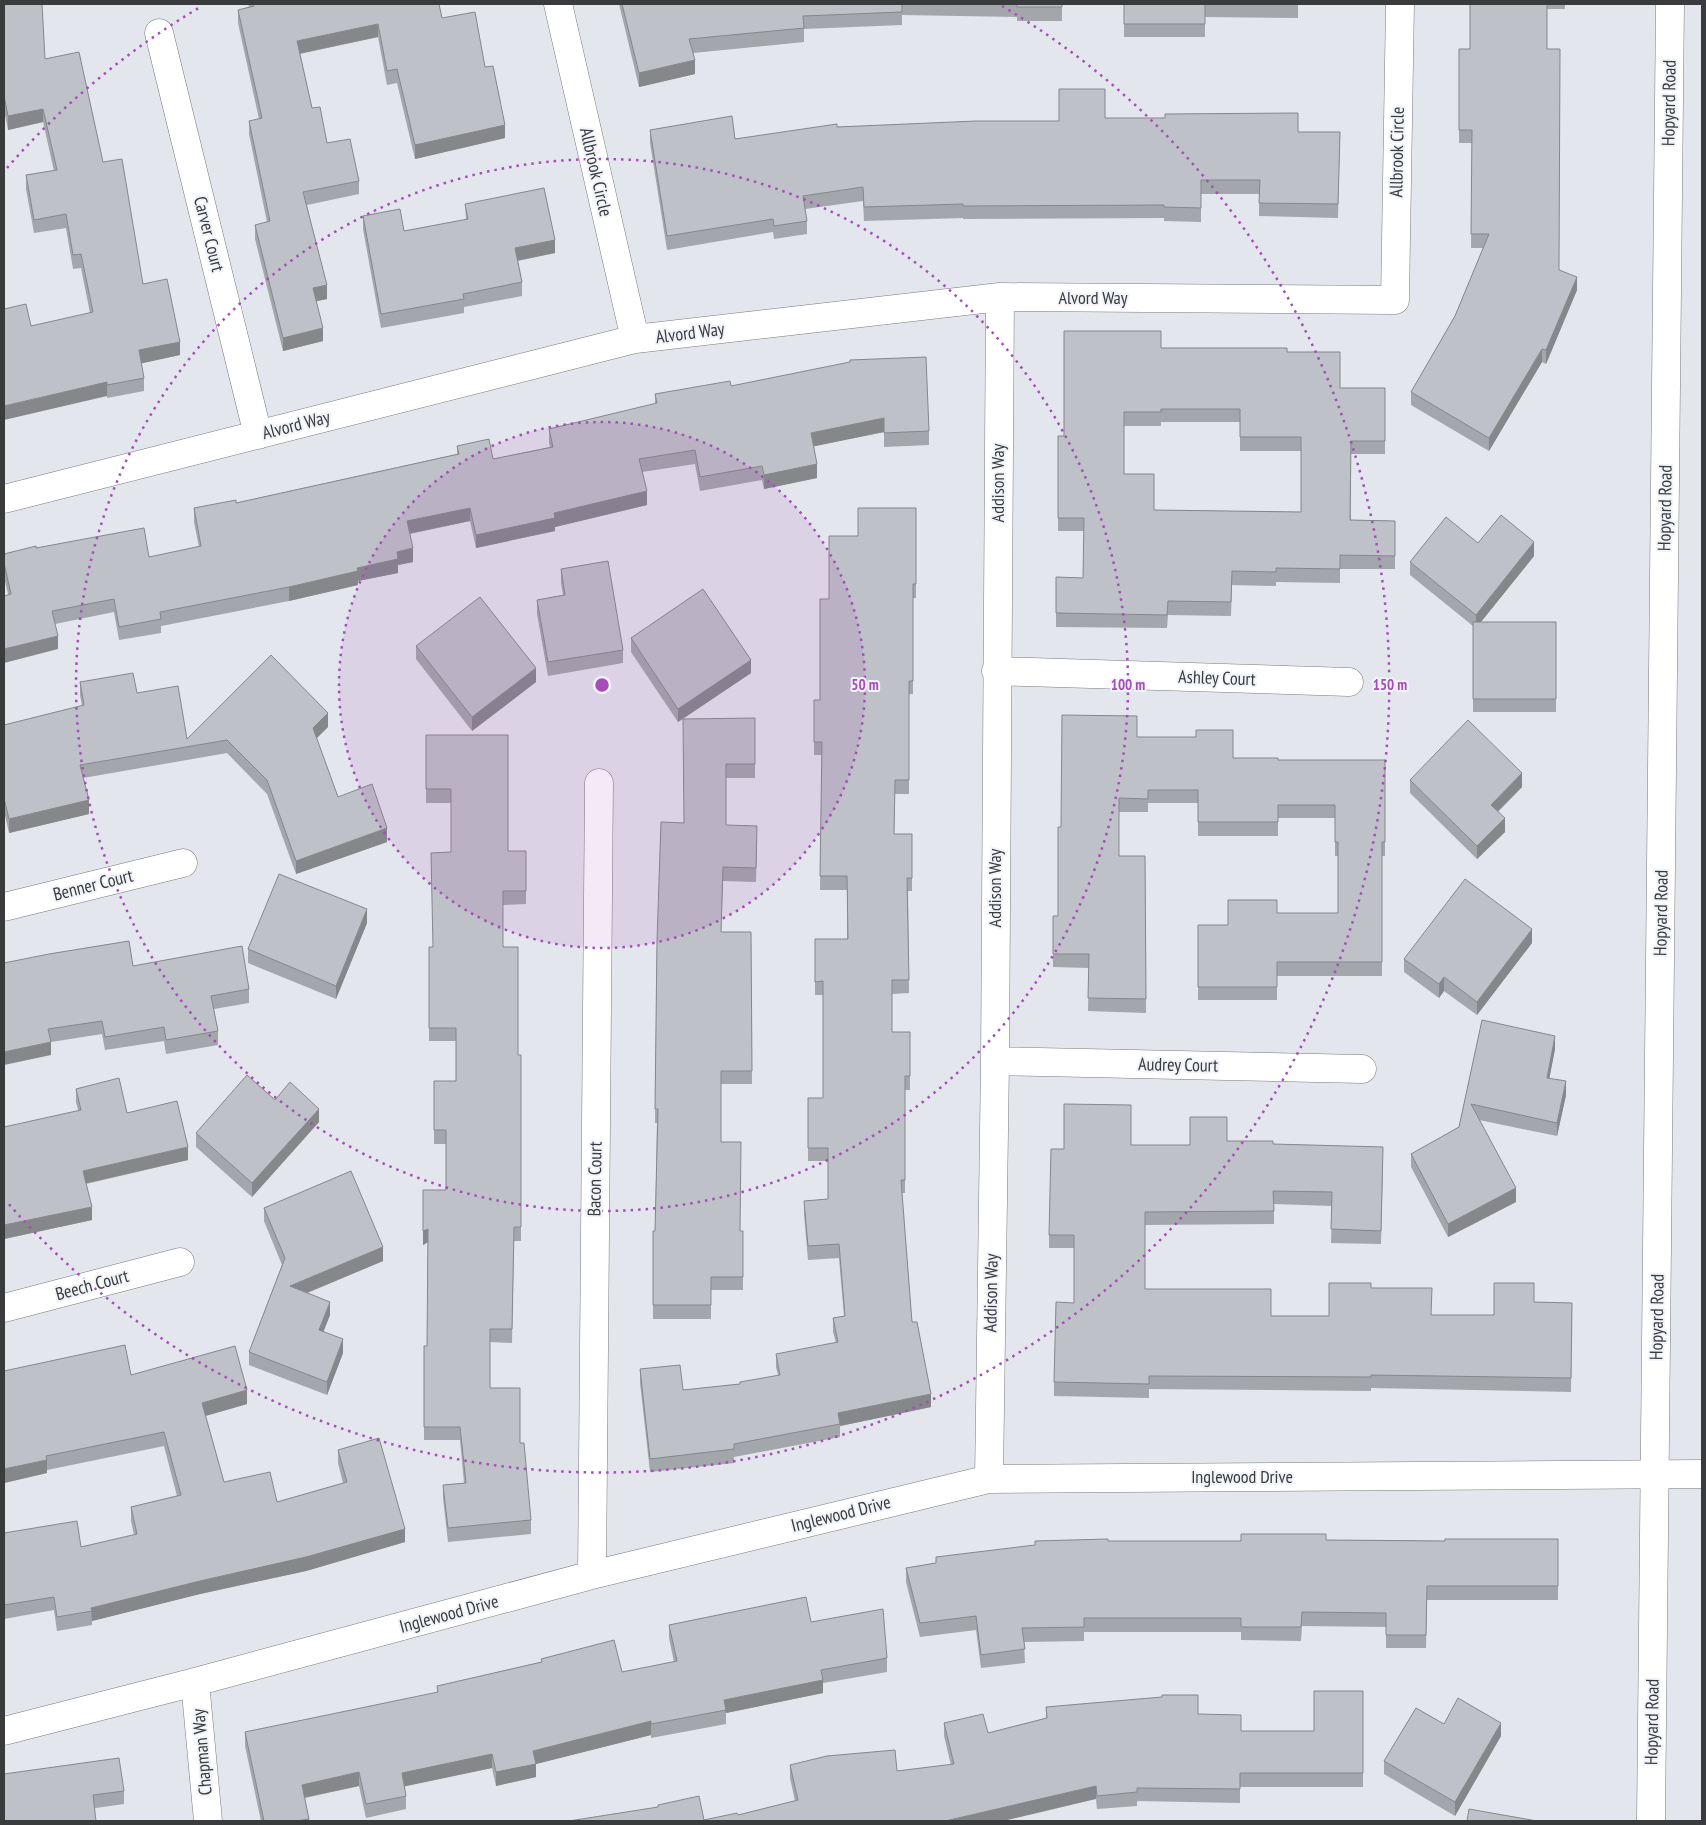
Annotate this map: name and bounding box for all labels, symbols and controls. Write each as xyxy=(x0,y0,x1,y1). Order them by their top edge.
street label: Hopyard Road xyxy=(1656,60,1681,146)
street label: Allbrook Circle xyxy=(1384,106,1409,198)
street label: Allbrook Circle xyxy=(575,125,618,219)
street label: Carver Court xyxy=(189,194,230,274)
street label: Alvord Way xyxy=(1058,286,1128,309)
street label: Alvord Way xyxy=(654,317,726,348)
street label: Alvord Way xyxy=(260,405,332,444)
street label: Addison Way xyxy=(986,443,1009,522)
street label: Hopyard Road xyxy=(1652,465,1677,551)
street label: Ashley Court xyxy=(1178,665,1256,690)
text: 50 m xyxy=(851,675,879,694)
text: 100 m xyxy=(1111,675,1145,694)
text: 150 m xyxy=(1373,675,1407,694)
centre of rings xyxy=(593,676,611,694)
street label: Addison Way xyxy=(983,848,1006,927)
street label: Benner Court xyxy=(51,863,135,906)
street label: Hopyard Road xyxy=(1648,870,1673,956)
street label: Audrey Court xyxy=(1138,1052,1218,1077)
street label: Bacon Court xyxy=(582,1141,607,1217)
street label: Addison Way xyxy=(978,1253,1003,1333)
street label: Beech Court xyxy=(53,1264,131,1305)
street label: Hopyard Road xyxy=(1644,1274,1669,1360)
street label: Inglewood Drive xyxy=(1191,1465,1293,1488)
street label: Inglewood Drive xyxy=(789,1490,893,1537)
street label: Inglewood Drive xyxy=(397,1589,501,1638)
street label: Hopyard Road xyxy=(1639,1679,1664,1765)
street label: Chapman Way xyxy=(186,1707,217,1796)

